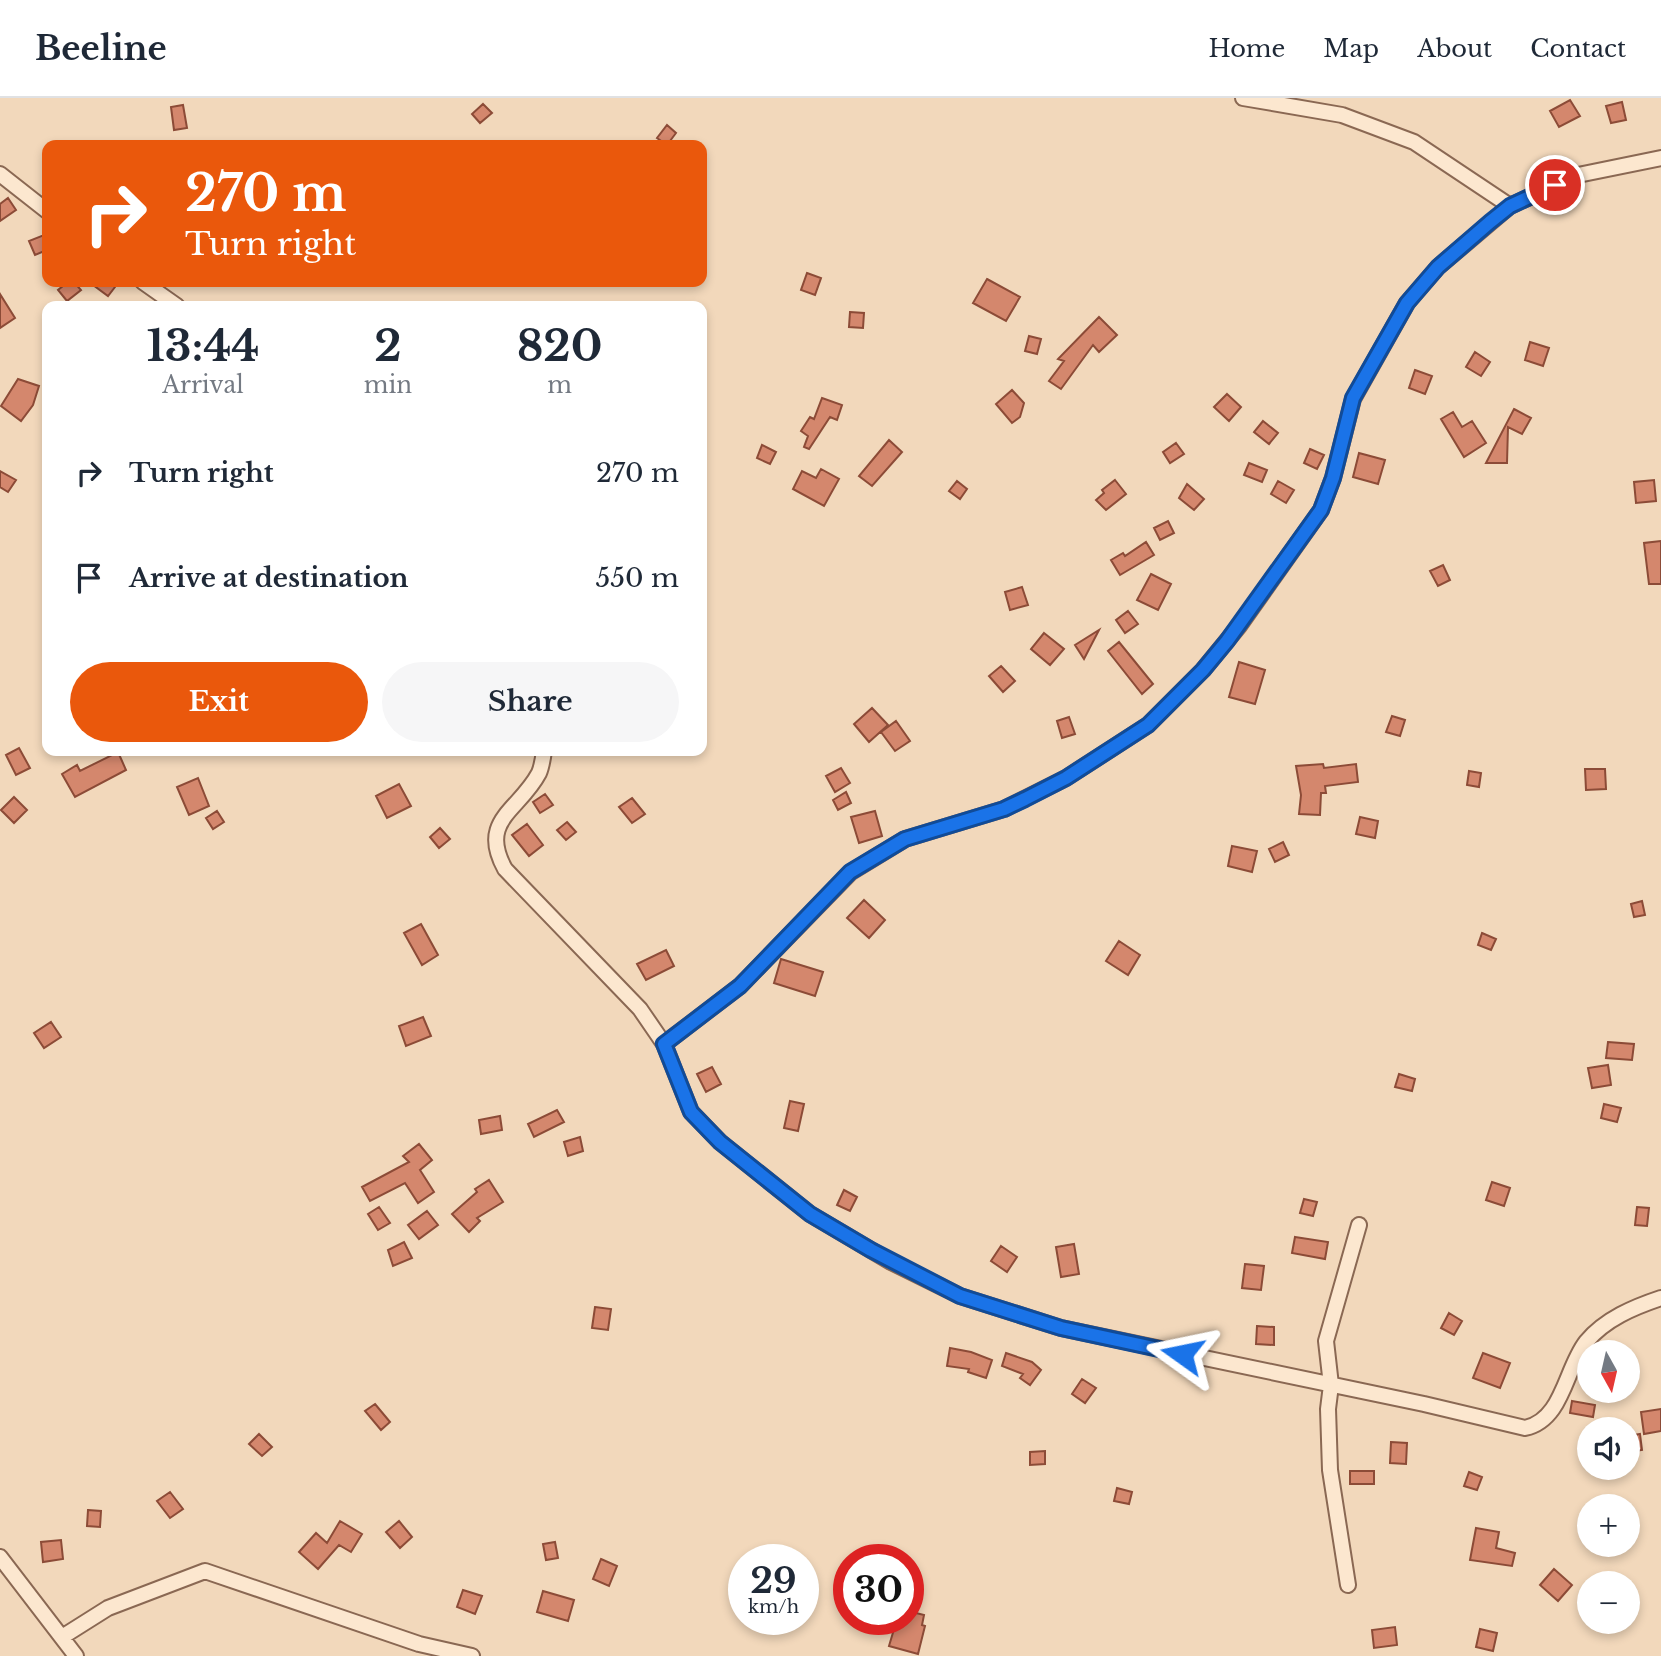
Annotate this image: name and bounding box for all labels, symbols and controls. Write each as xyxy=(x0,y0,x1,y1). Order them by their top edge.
text: Beeline xyxy=(35,28,167,69)
text: Home xyxy=(1209,34,1285,63)
text: Map xyxy=(1323,34,1379,63)
text: About xyxy=(1417,34,1492,63)
text: Contact xyxy=(1530,34,1626,63)
pin xyxy=(1525,155,1585,215)
text: 270 m xyxy=(185,163,346,224)
icon: arrive xyxy=(1536,166,1574,204)
icon: right xyxy=(70,168,161,259)
text: Turn right xyxy=(185,224,356,264)
text: 13:44 xyxy=(147,320,259,372)
text: 2 xyxy=(374,320,402,372)
text: 820 xyxy=(517,320,602,372)
text: Arrival xyxy=(162,371,244,399)
text: min xyxy=(364,371,412,399)
text: m xyxy=(547,371,572,399)
icon: right xyxy=(70,454,108,492)
text: Turn right xyxy=(129,457,274,489)
text: 270 m xyxy=(596,457,679,489)
icon: arrive xyxy=(70,559,108,597)
text: Arrive at destination xyxy=(129,562,409,594)
text: 550 m xyxy=(596,562,679,594)
button: Exit xyxy=(70,662,368,742)
button: Share xyxy=(382,662,679,742)
position arrow xyxy=(1145,1317,1219,1391)
north arrow xyxy=(1577,1340,1640,1404)
map controls xyxy=(1577,1340,1640,1634)
button: sound xyxy=(1577,1417,1640,1480)
button: + xyxy=(1577,1494,1640,1557)
speed limit sign: 30 xyxy=(833,1544,924,1635)
text: 29 xyxy=(750,1559,797,1602)
button: − xyxy=(1577,1571,1640,1634)
text: km/h xyxy=(748,1596,799,1618)

